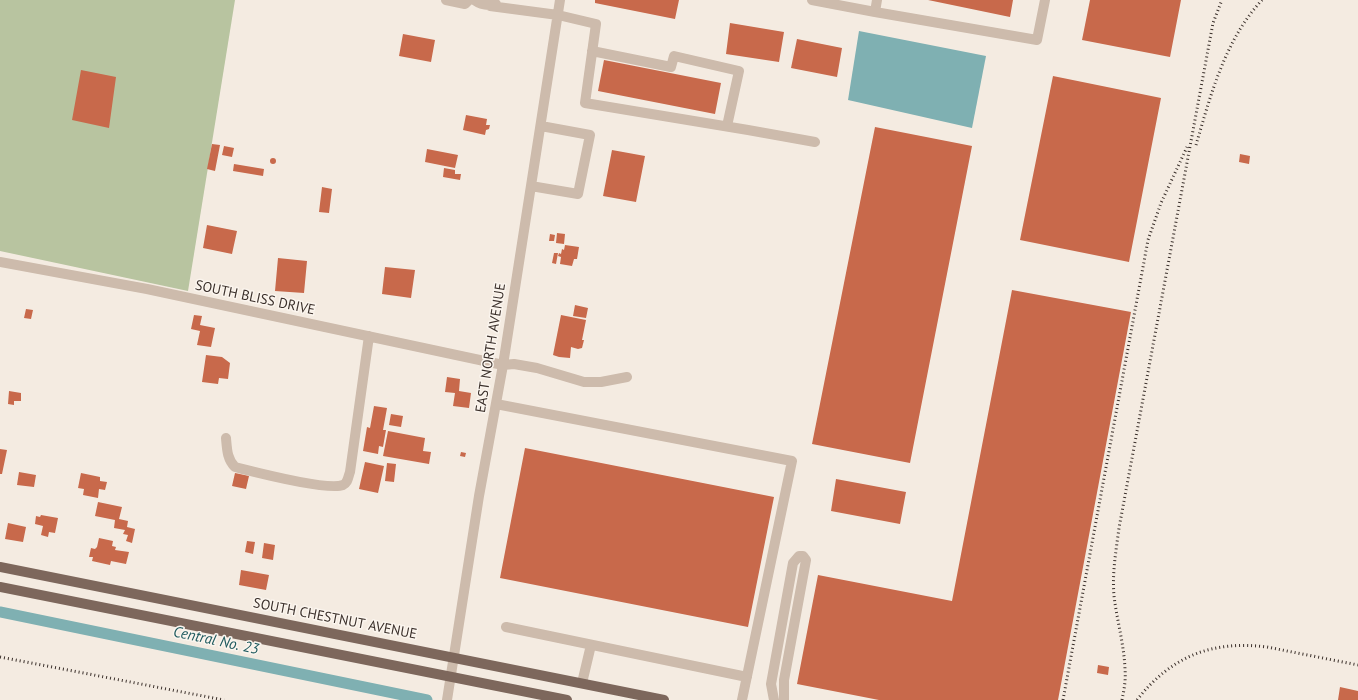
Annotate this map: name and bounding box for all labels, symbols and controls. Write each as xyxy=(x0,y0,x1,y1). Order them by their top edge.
street label: SOUTH BLISS DRIVE xyxy=(194,277,316,319)
street label: EAST NORTH AVENUE xyxy=(472,282,510,414)
street label: SOUTH CHESTNUT AVENUE xyxy=(252,595,418,643)
water label: Central No. 23 xyxy=(172,623,260,659)

